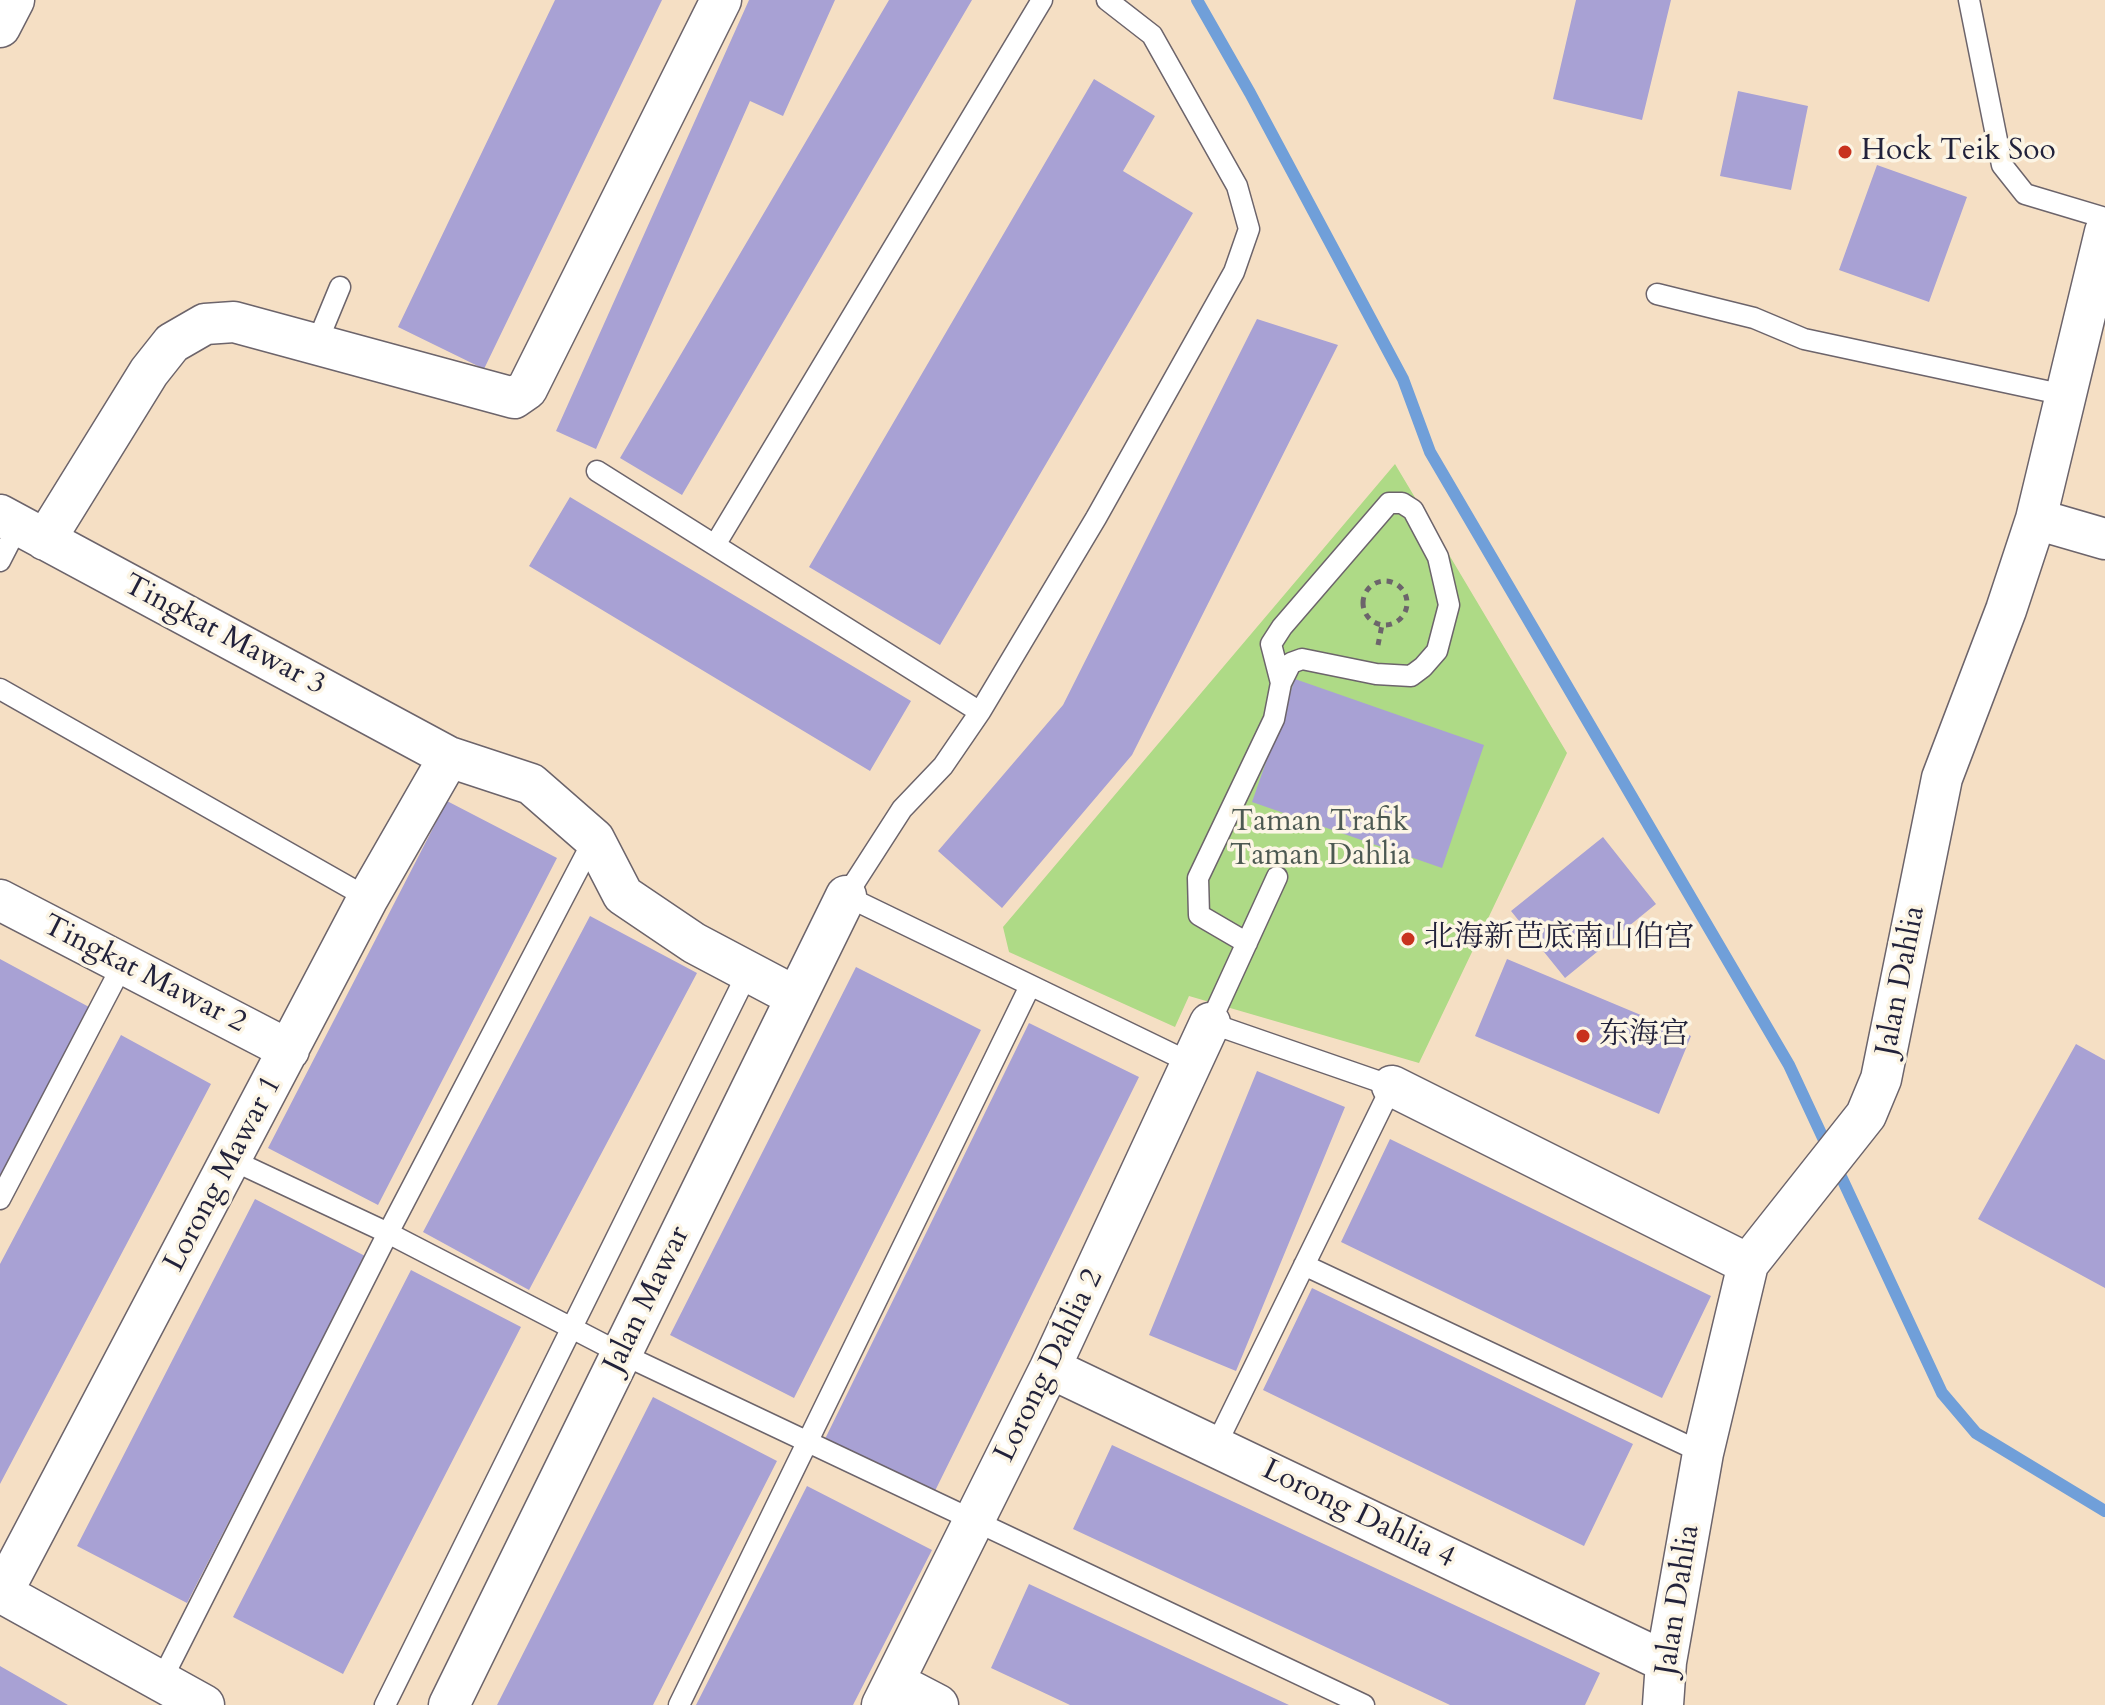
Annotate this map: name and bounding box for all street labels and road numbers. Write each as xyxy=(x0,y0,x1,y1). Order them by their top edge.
street label: Tingkat Mawar 3 xyxy=(117,568,331,704)
street label: Jalan Dahlia xyxy=(1870,903,1934,1059)
street label: Tingkat Mawar 2 xyxy=(36,908,252,1042)
street label: Lorong Mawar 1 xyxy=(157,1070,291,1278)
street label: Jalan Mawar xyxy=(597,1221,699,1379)
street label: Lorong Dahlia 2 xyxy=(988,1264,1112,1468)
street label: Lorong Dahlia 4 xyxy=(1256,1453,1460,1577)
street label: Jalan Dahlia xyxy=(1649,1522,1709,1678)

